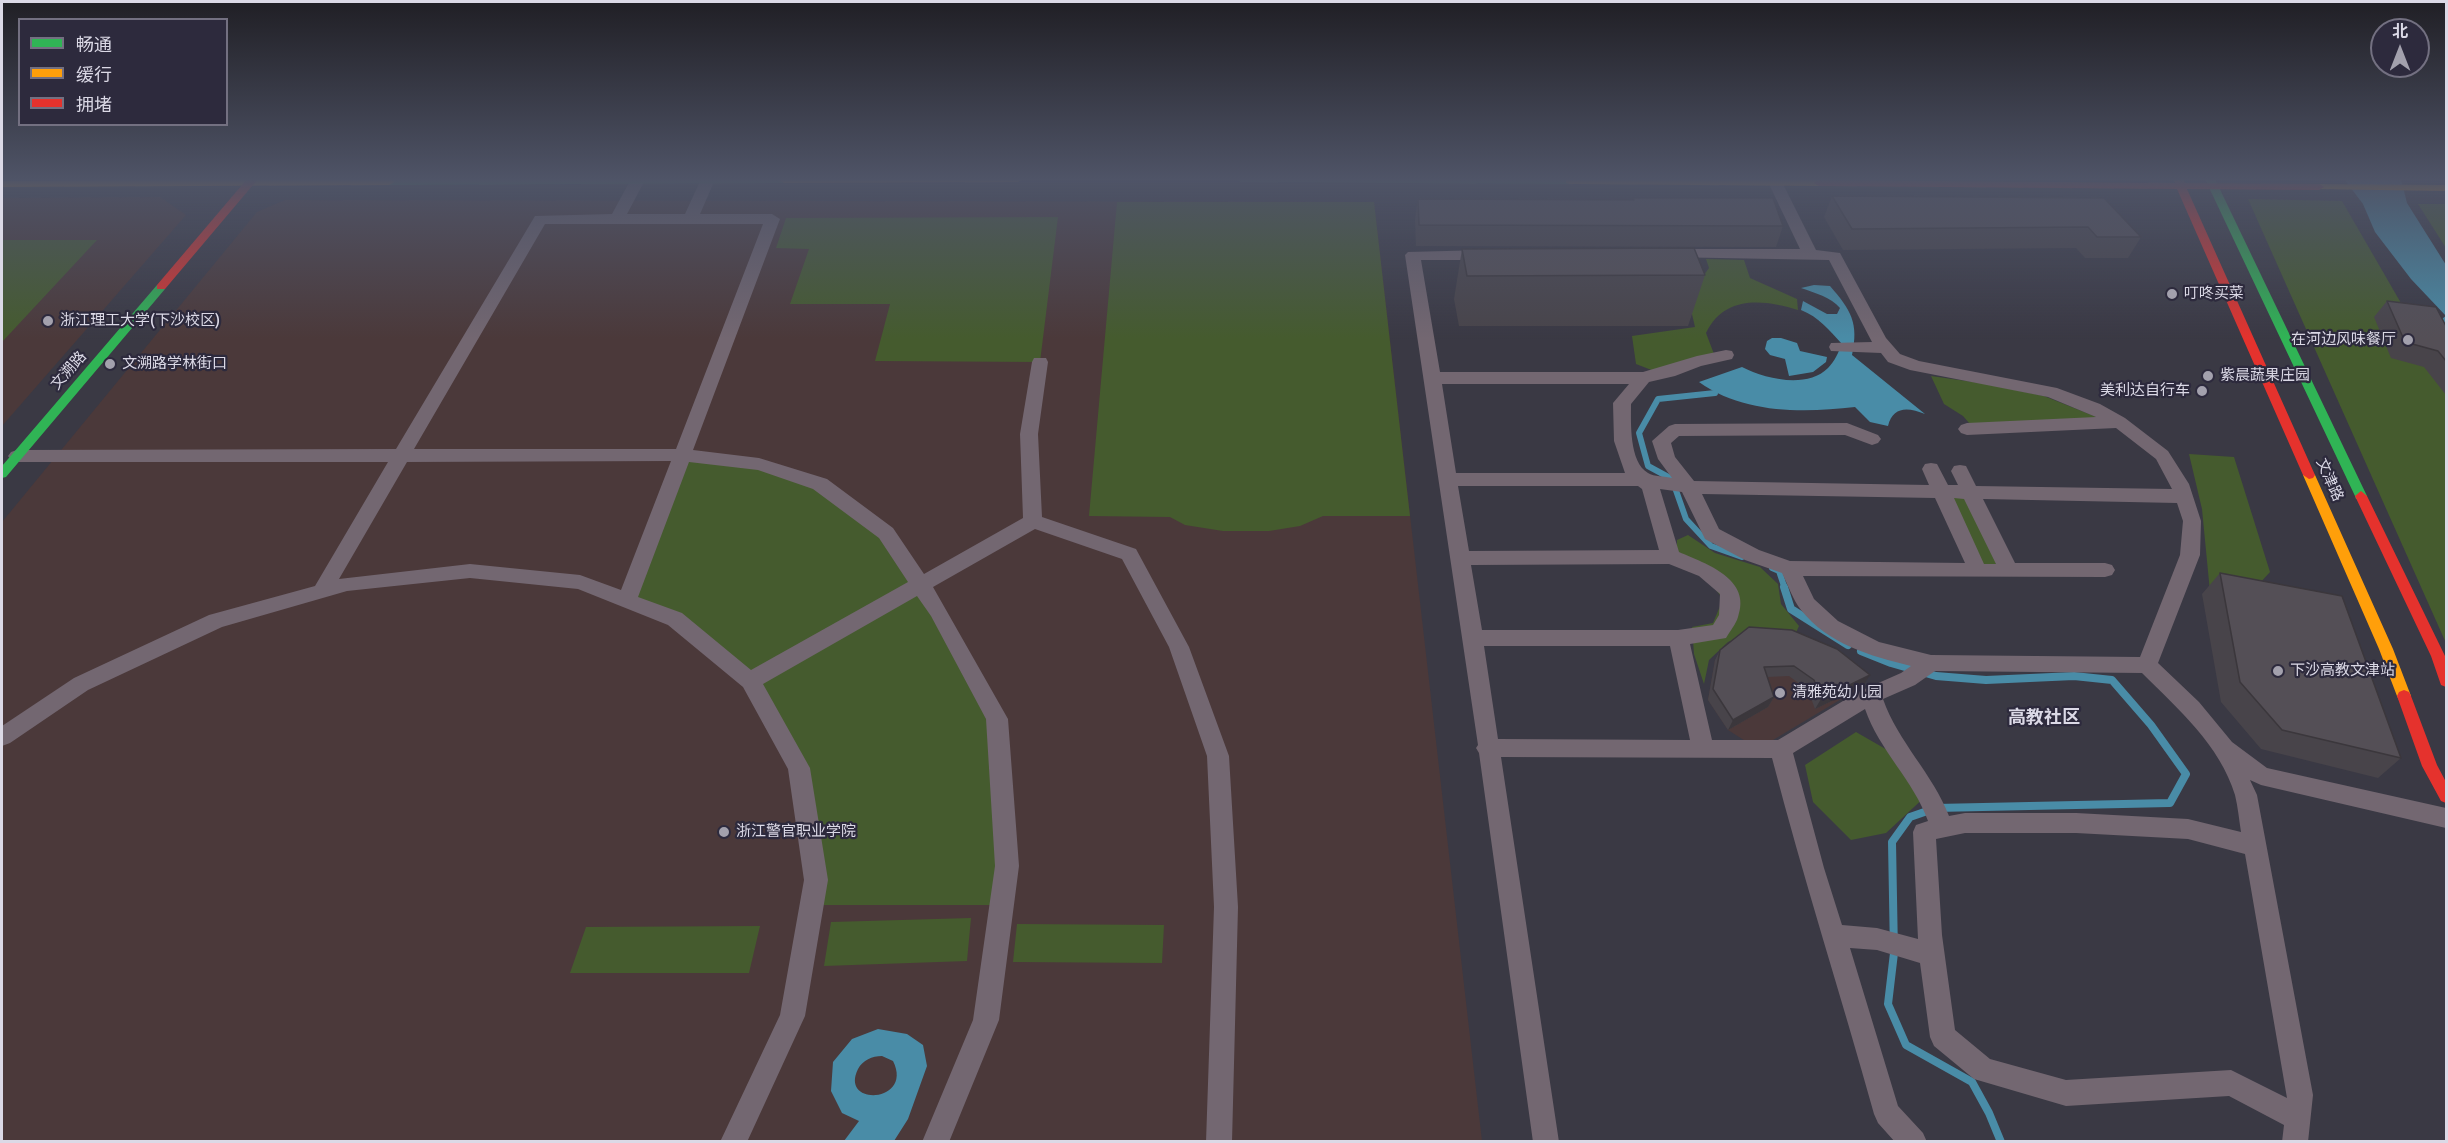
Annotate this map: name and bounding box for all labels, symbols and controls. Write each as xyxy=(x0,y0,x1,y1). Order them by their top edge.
legend xyxy=(18,18,228,126)
north arrow xyxy=(2370,18,2430,78)
text: 北 xyxy=(2392,22,2408,42)
text: 畅通 xyxy=(76,34,112,56)
text: 缓行 xyxy=(76,64,112,86)
text: 拥堵 xyxy=(76,94,112,116)
place label: 叮咚买菜 xyxy=(2184,285,2244,303)
marker: 叮咚买菜 xyxy=(2165,287,2179,301)
place label: 浙江理工大学(下沙校区) xyxy=(60,312,220,330)
marker: 浙江理工大学(下沙校区) xyxy=(41,314,55,328)
place label: 在河边风味餐厅 xyxy=(2291,331,2396,349)
marker: 在河边风味餐厅 xyxy=(2401,333,2415,347)
street label: 文溯路 xyxy=(47,348,91,394)
place label: 文溯路学林街口 xyxy=(122,355,227,373)
marker: 文溯路学林街口 xyxy=(103,357,117,371)
place label: 紫晨蔬果庄园 xyxy=(2220,367,2310,385)
marker: 紫晨蔬果庄园 xyxy=(2201,369,2215,383)
place label: 美利达自行车 xyxy=(2100,382,2190,400)
marker: 美利达自行车 xyxy=(2195,384,2209,398)
street label: 文津路 xyxy=(2312,456,2346,504)
place label: 下沙高教文津站 xyxy=(2290,662,2395,680)
marker: 下沙高教文津站 xyxy=(2271,664,2285,678)
place label: 清雅苑幼儿园 xyxy=(1792,684,1882,702)
marker: 清雅苑幼儿园 xyxy=(1773,686,1787,700)
district label: 高教社区 xyxy=(2008,707,2080,729)
place label: 浙江警官职业学院 xyxy=(736,823,856,841)
marker: 浙江警官职业学院 xyxy=(717,825,731,839)

